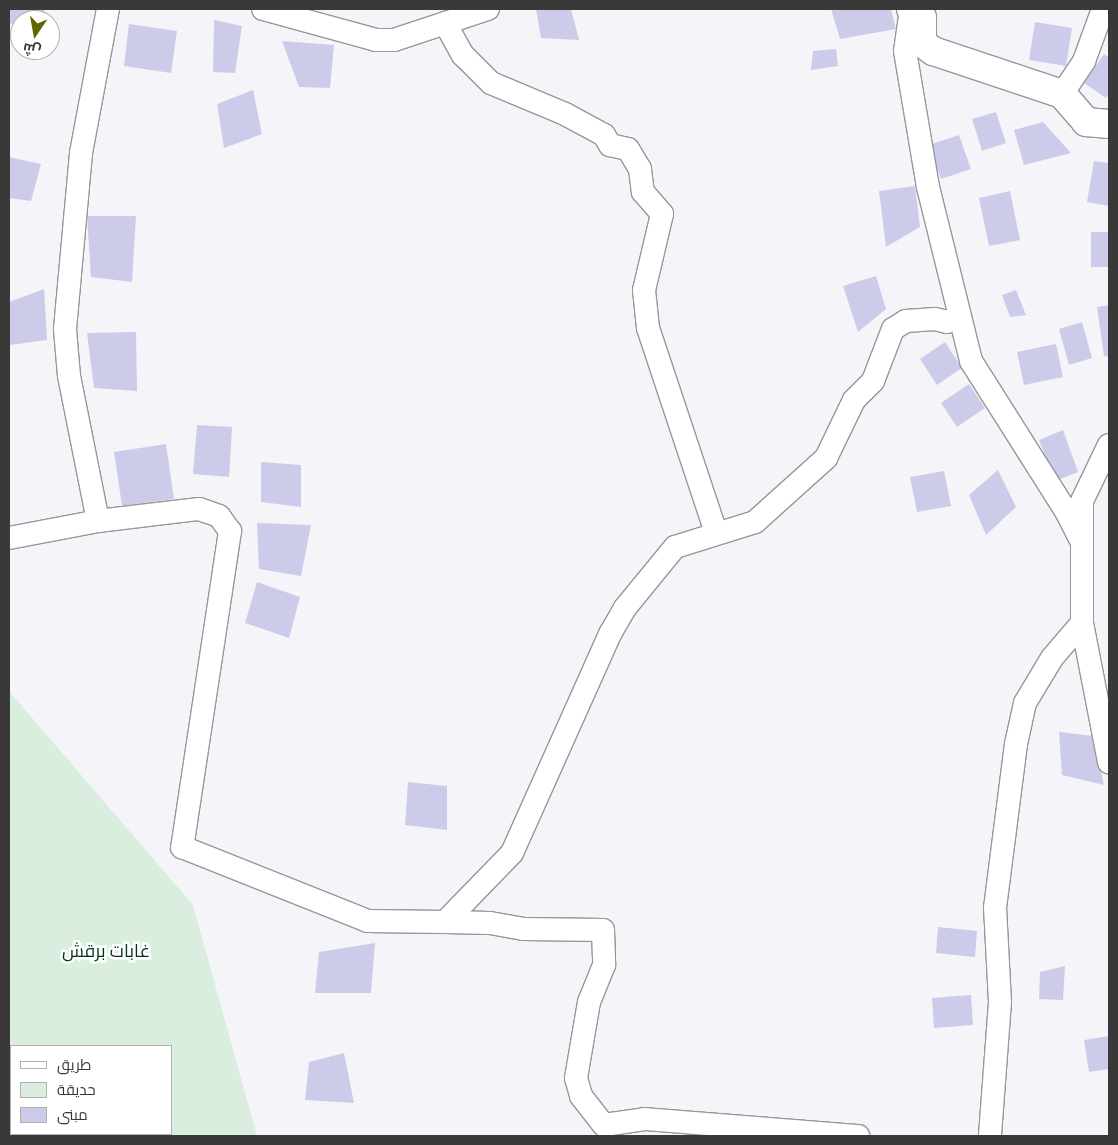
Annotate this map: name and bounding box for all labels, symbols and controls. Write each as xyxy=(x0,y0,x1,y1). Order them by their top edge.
north arrow xyxy=(10,10,60,60)
text: ش xyxy=(21,39,43,59)
park label: غابات برقش xyxy=(62,940,150,962)
legend xyxy=(10,1045,172,1135)
text: طريق xyxy=(57,1056,91,1074)
text: حديقة xyxy=(57,1081,96,1099)
text: مبنى xyxy=(57,1106,88,1124)

